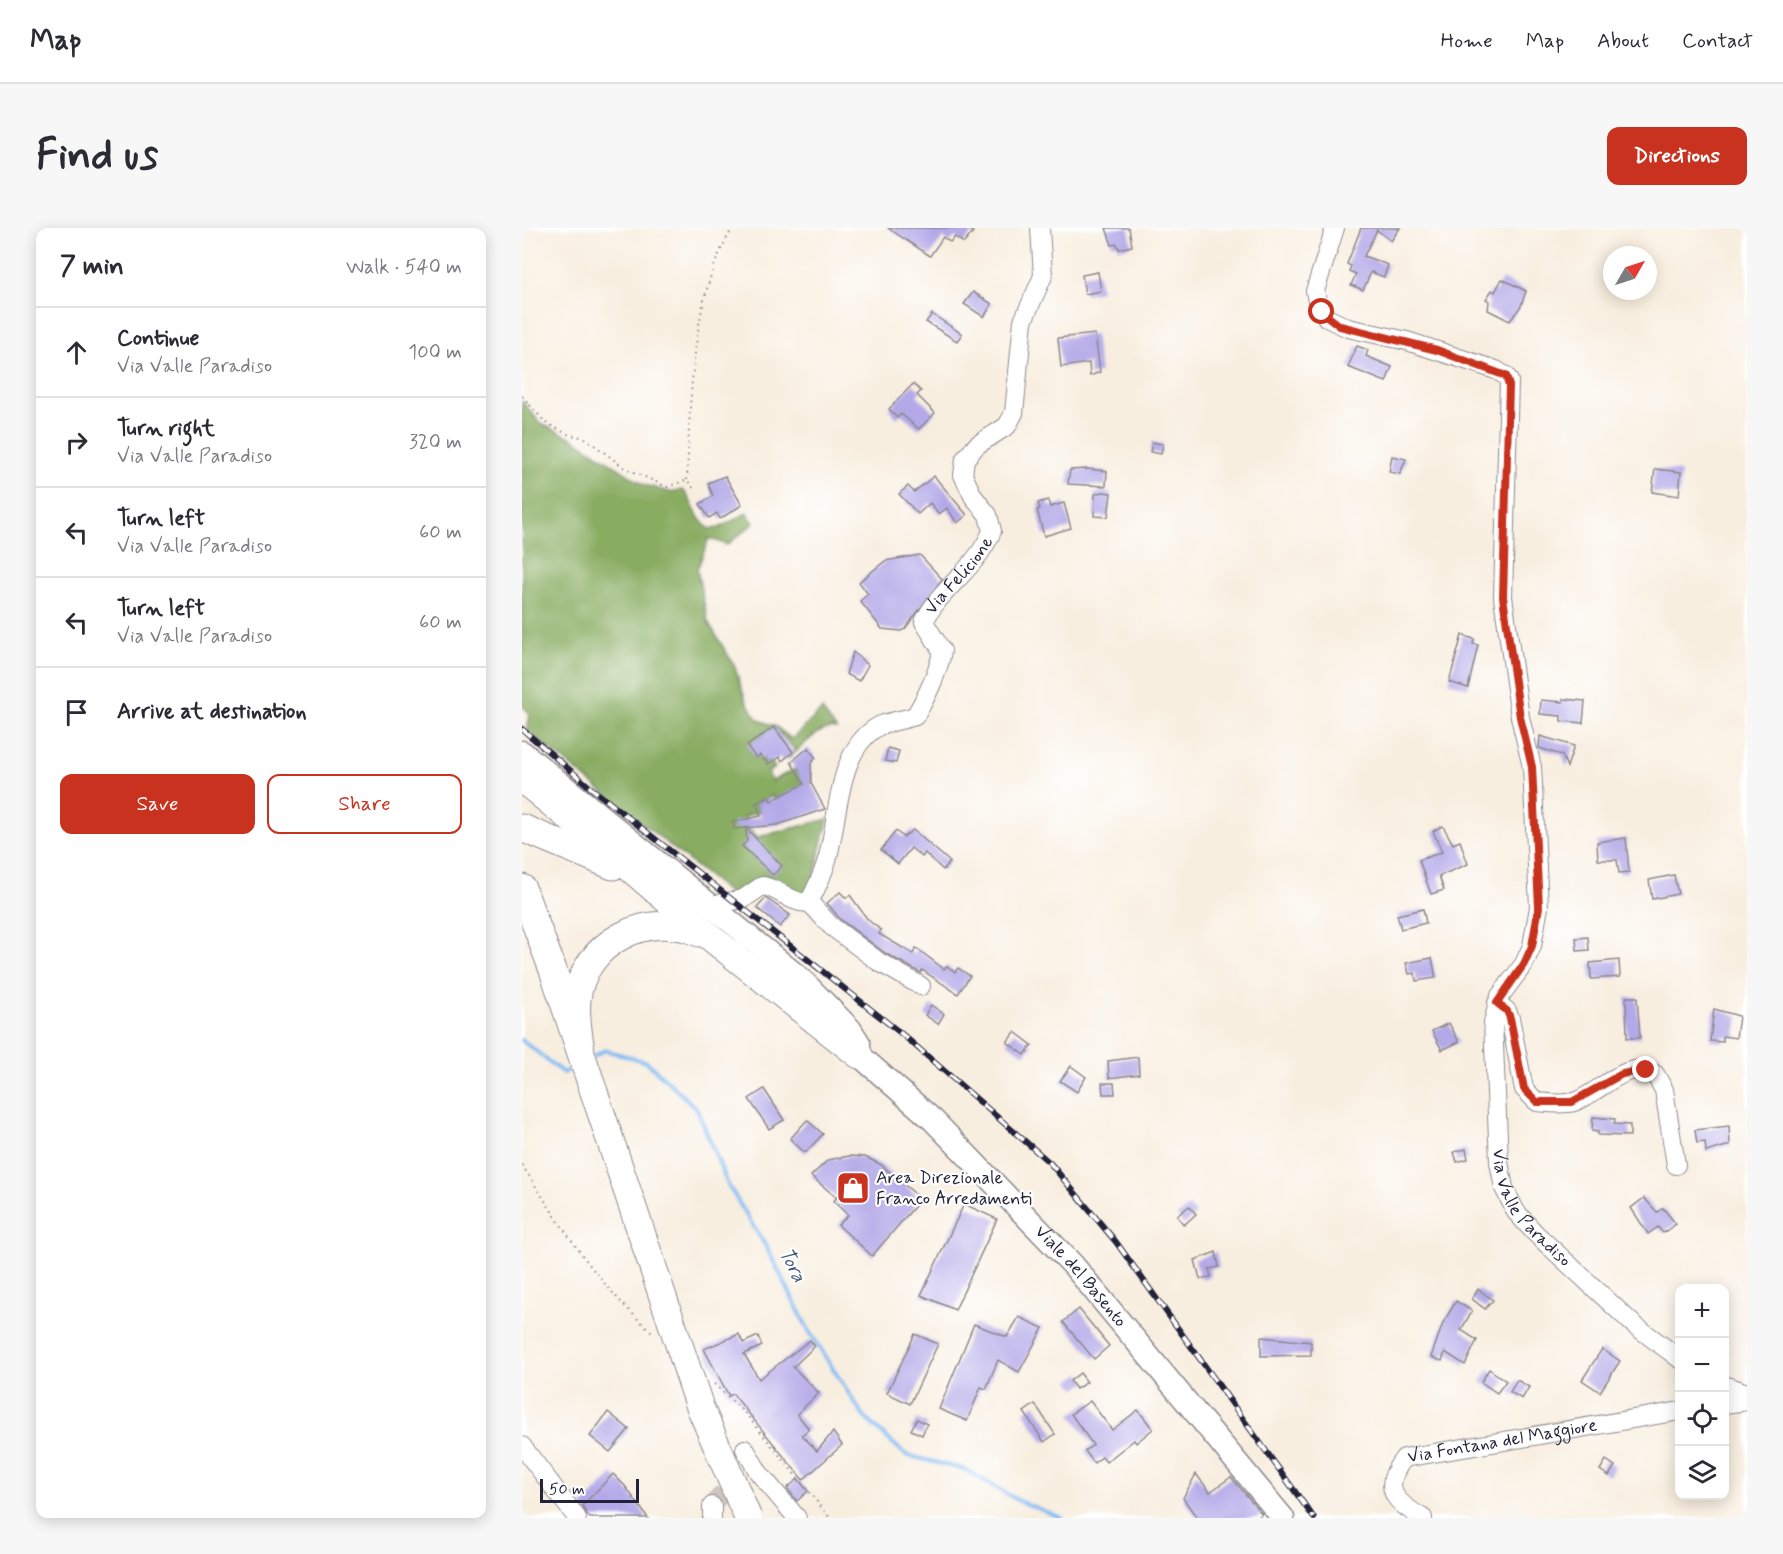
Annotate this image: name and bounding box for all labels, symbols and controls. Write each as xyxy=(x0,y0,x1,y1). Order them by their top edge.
text: Map xyxy=(30,23,81,60)
text: Home xyxy=(1441,27,1493,55)
text: Map xyxy=(1526,27,1564,55)
text: About xyxy=(1597,27,1649,55)
text: Contact xyxy=(1682,27,1753,55)
button: Directions xyxy=(1607,127,1747,185)
text: Find us xyxy=(36,129,158,184)
north arrow xyxy=(1603,246,1657,300)
text: 7 min xyxy=(60,250,124,284)
text: Walk · 540 m xyxy=(346,254,462,281)
route start xyxy=(1308,298,1334,324)
text: Continue xyxy=(117,325,199,353)
icon: ahead xyxy=(60,336,93,369)
text: 100 m xyxy=(408,339,462,366)
text: Via Valle Paradiso xyxy=(117,353,272,380)
text: Turn right xyxy=(117,415,215,443)
icon: right xyxy=(60,426,93,459)
text: 320 m xyxy=(409,429,462,456)
text: Via Valle Paradiso xyxy=(117,443,272,470)
text: Turn left xyxy=(117,505,205,533)
icon: left xyxy=(60,516,93,549)
text: 60 m xyxy=(419,519,462,546)
text: Via Valle Paradiso xyxy=(117,533,272,560)
street label: Via Felicione xyxy=(919,533,999,619)
text: Turn left xyxy=(117,595,205,623)
icon: left xyxy=(60,606,93,639)
text: 60 m xyxy=(419,609,462,636)
text: Via Valle Paradiso xyxy=(117,623,272,650)
icon: arrive xyxy=(60,696,93,729)
text: Arrive at destination xyxy=(117,698,307,726)
button: Save xyxy=(60,774,255,834)
button: Share xyxy=(267,774,462,834)
route end xyxy=(1632,1056,1658,1082)
street label: Via Valle Paradiso xyxy=(1486,1148,1576,1272)
place label: Area Direzionale Franco Arredamenti xyxy=(876,1166,1032,1211)
shop icon: Area Direzionale Franco Arredamenti xyxy=(835,1170,871,1206)
street label: Viale del Basento xyxy=(1029,1220,1132,1332)
water label: Tora xyxy=(772,1243,812,1287)
map controls xyxy=(1675,1284,1729,1500)
button: + xyxy=(1675,1284,1729,1338)
button: − xyxy=(1675,1338,1729,1392)
button: locate xyxy=(1675,1392,1729,1446)
street label: Via Fontana del Maggiore xyxy=(1406,1413,1599,1469)
button: layers xyxy=(1675,1446,1729,1500)
scale bar xyxy=(540,1476,639,1504)
text: 50 m xyxy=(549,1479,585,1500)

